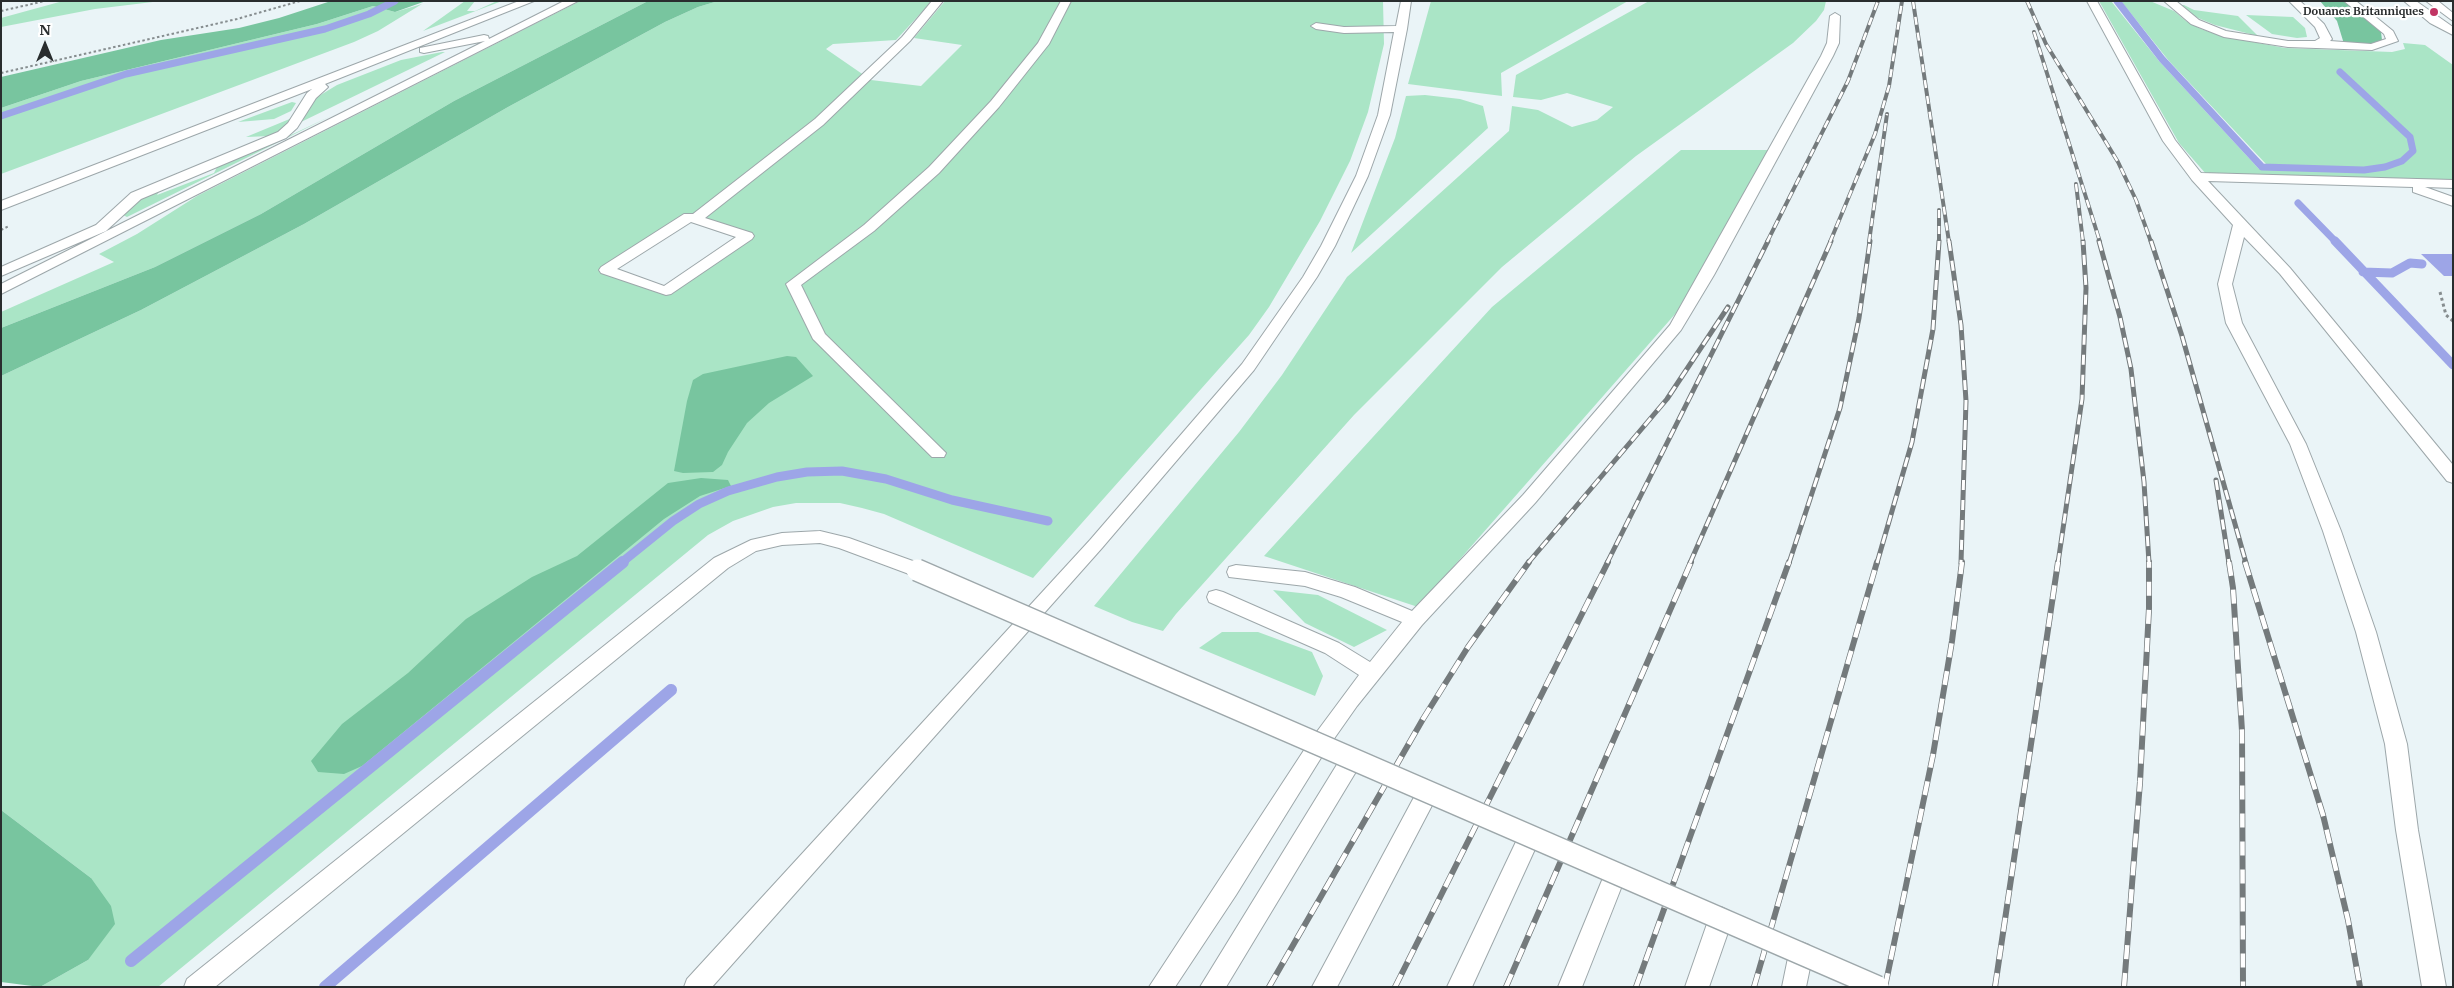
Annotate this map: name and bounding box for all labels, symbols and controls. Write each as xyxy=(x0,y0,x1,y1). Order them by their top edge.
place label: Douanes Britanniques xyxy=(2303,5,2424,19)
marker: Douanes Britanniques xyxy=(2428,6,2440,18)
north arrow xyxy=(20,20,70,70)
text: N xyxy=(39,21,51,39)

